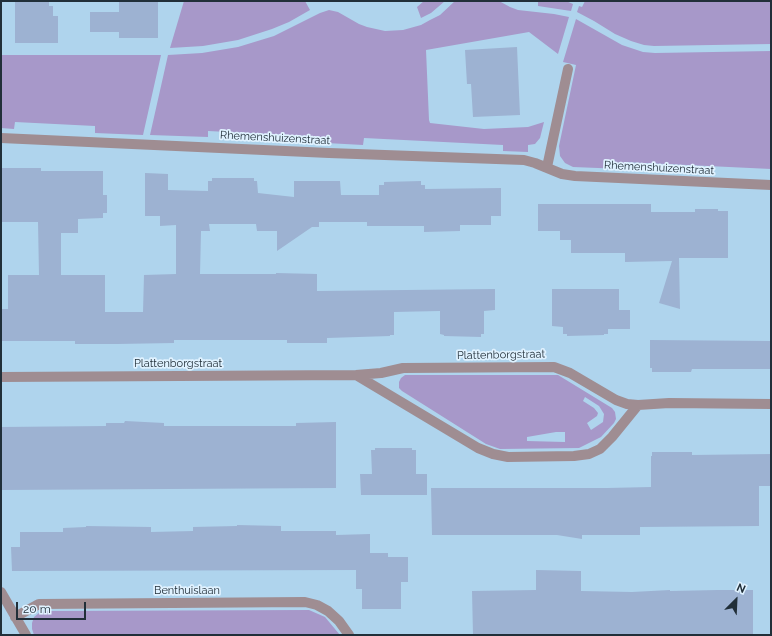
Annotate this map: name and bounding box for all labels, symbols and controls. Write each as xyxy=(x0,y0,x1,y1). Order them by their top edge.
street label: Rhemenshuizenstraat xyxy=(220,129,330,147)
street label: Rhemenshuizenstraat xyxy=(604,159,714,177)
street label: Plattenborgstraat xyxy=(457,348,545,362)
street label: Plattenborgstraat xyxy=(134,357,222,371)
north arrow xyxy=(716,580,756,620)
text: N xyxy=(735,581,748,596)
street label: Benthuislaan xyxy=(154,584,220,598)
scale bar xyxy=(18,594,88,620)
text: 20 m xyxy=(23,602,51,616)

